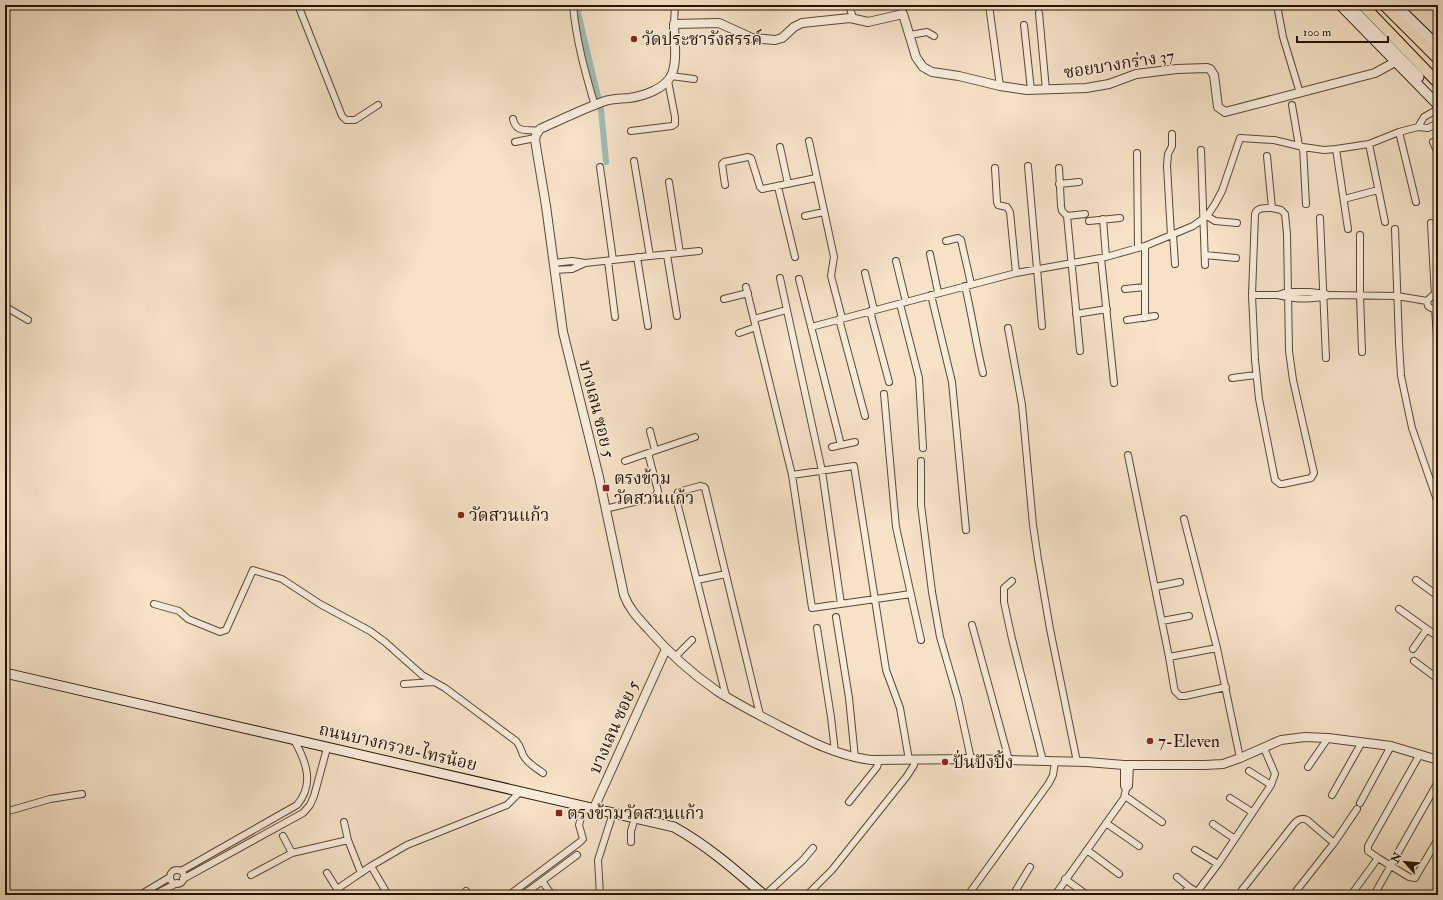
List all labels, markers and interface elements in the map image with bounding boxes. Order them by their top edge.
scale bar [1297,18,1388,44]
text: 100 m [1303,25,1332,40]
place label: วัดประชารังสรรค์ [642,28,762,50]
marker: วัดประชารังสรรค์ [629,34,639,44]
street label: ซอยบางกร่าง 37 [1062,45,1176,83]
street label: บางเลน ซอย 5 [575,358,619,460]
place label: ตรงข้าม วัดสวนแก้ว [614,468,694,509]
marker: ตรงข้าม วัดสวนแก้ว [601,483,611,493]
place label: วัดสวนแก้ว [469,505,549,526]
marker: วัดสวนแก้ว [456,510,466,520]
street label: บางเลน ซอย 5 [584,677,644,777]
street label: ถนนบางกรวย-ไทรน้อย [317,717,480,775]
place label: 7-Eleven [1158,731,1220,752]
marker: 7-Eleven [1145,736,1155,746]
place label: ปั่นปังปิ้ง [953,750,1014,773]
marker: ปั่นปังปิ้ง [940,757,950,767]
place label: ตรงข้ามวัดสวนแก้ว [567,803,704,824]
marker: ตรงข้ามวัดสวนแก้ว [554,808,564,818]
north arrow [1385,842,1425,882]
text: N [1388,849,1405,866]

